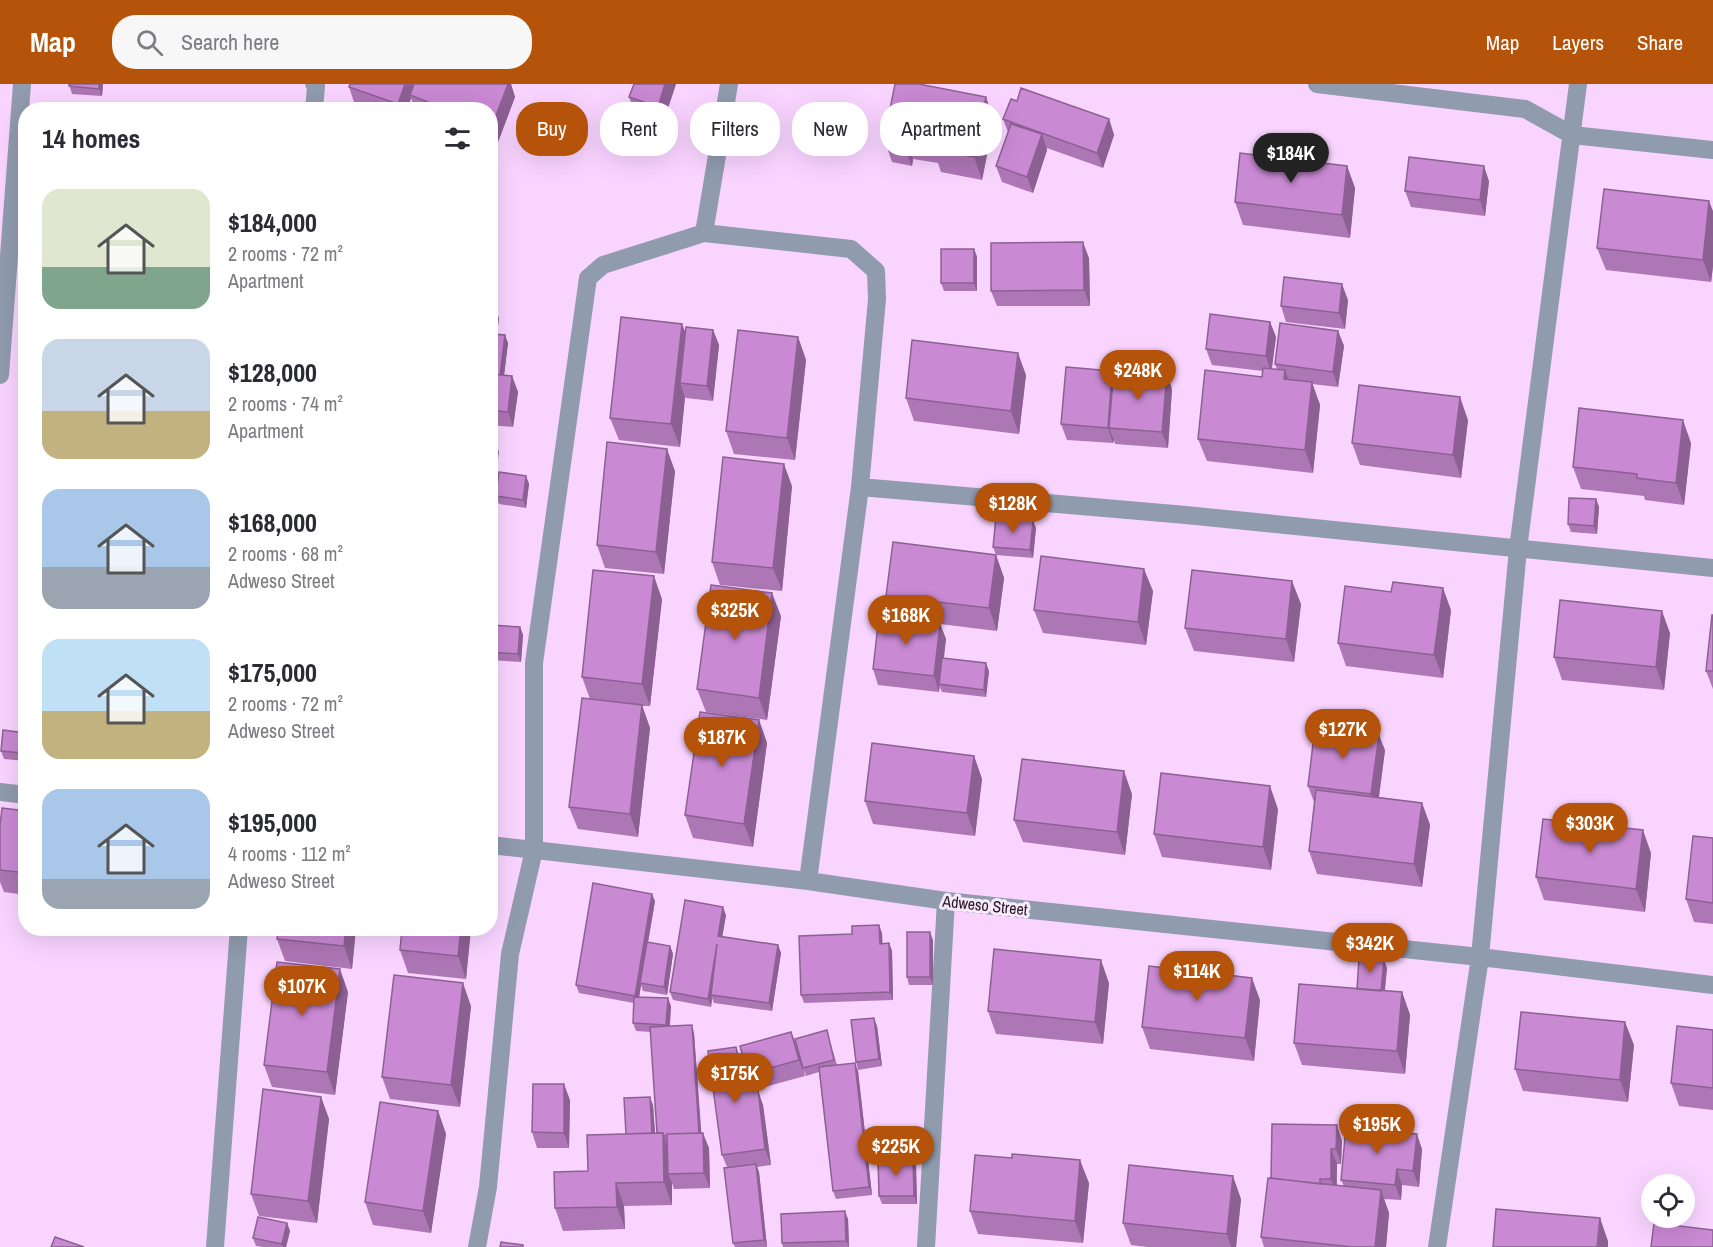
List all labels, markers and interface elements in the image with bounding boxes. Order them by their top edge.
search box [112,15,532,69]
text: Map [30,23,76,61]
icon: search [133,26,166,59]
text: Search here [181,27,279,57]
text: Map [1486,28,1519,57]
text: Layers [1552,28,1604,57]
text: Share [1637,28,1683,57]
chip: Buy [516,102,588,156]
chip: Rent [600,102,678,156]
chip: Filters [690,102,780,156]
chip: New [792,102,868,156]
chip: Apartment [880,102,1002,156]
text: 14 homes [42,121,140,156]
icon: filters [441,122,474,155]
pin: $184K [1249,133,1333,184]
text: $184K [1267,139,1315,166]
text: $184,000 [228,205,317,240]
icon: home [90,213,162,285]
text: 2 rooms · 72 m² [228,240,343,267]
text: Apartment [228,267,304,294]
pin: $248K [1096,350,1180,401]
text: $128,000 [228,355,317,390]
text: $248K [1114,356,1162,383]
icon: home [90,363,162,435]
text: 2 rooms · 74 m² [228,390,343,417]
text: Apartment [228,417,304,444]
pin: $128K [971,483,1055,534]
text: $128K [989,489,1037,516]
text: $168,000 [228,505,317,540]
icon: home [90,513,162,585]
text: 2 rooms · 68 m² [228,540,343,567]
text: Adweso Street [228,567,335,594]
pin: $325K [693,590,777,641]
pin: $168K [864,595,948,646]
text: $325K [711,596,759,623]
text: $168K [882,601,930,628]
text: $175,000 [228,655,317,690]
icon: home [90,663,162,735]
text: 2 rooms · 72 m² [228,690,343,717]
pin: $127K [1301,709,1385,760]
text: $127K [1319,715,1367,742]
text: Adweso Street [228,717,335,744]
pin: $187K [680,717,764,768]
text: $187K [698,723,746,750]
pin: $303K [1548,803,1632,854]
text: $195,000 [228,805,317,840]
text: $303K [1566,809,1614,836]
icon: home [90,813,162,885]
text: 4 rooms · 112 m² [228,840,351,867]
text: Adweso Street [228,867,335,894]
street label: Adweso Street [940,889,1029,920]
pin: $342K [1328,923,1412,974]
text: $342K [1346,929,1394,956]
pin: $114K [1155,951,1239,1002]
text: $114K [1173,957,1221,984]
pin: $107K [260,966,344,1017]
text: $107K [278,972,326,999]
pin: $175K [693,1053,777,1104]
text: $175K [711,1059,759,1086]
pin: $195K [1335,1104,1419,1155]
text: $195K [1353,1110,1401,1137]
pin: $225K [854,1126,938,1177]
text: $225K [872,1132,920,1159]
map controls [1641,1174,1695,1228]
button: locate [1641,1174,1695,1228]

